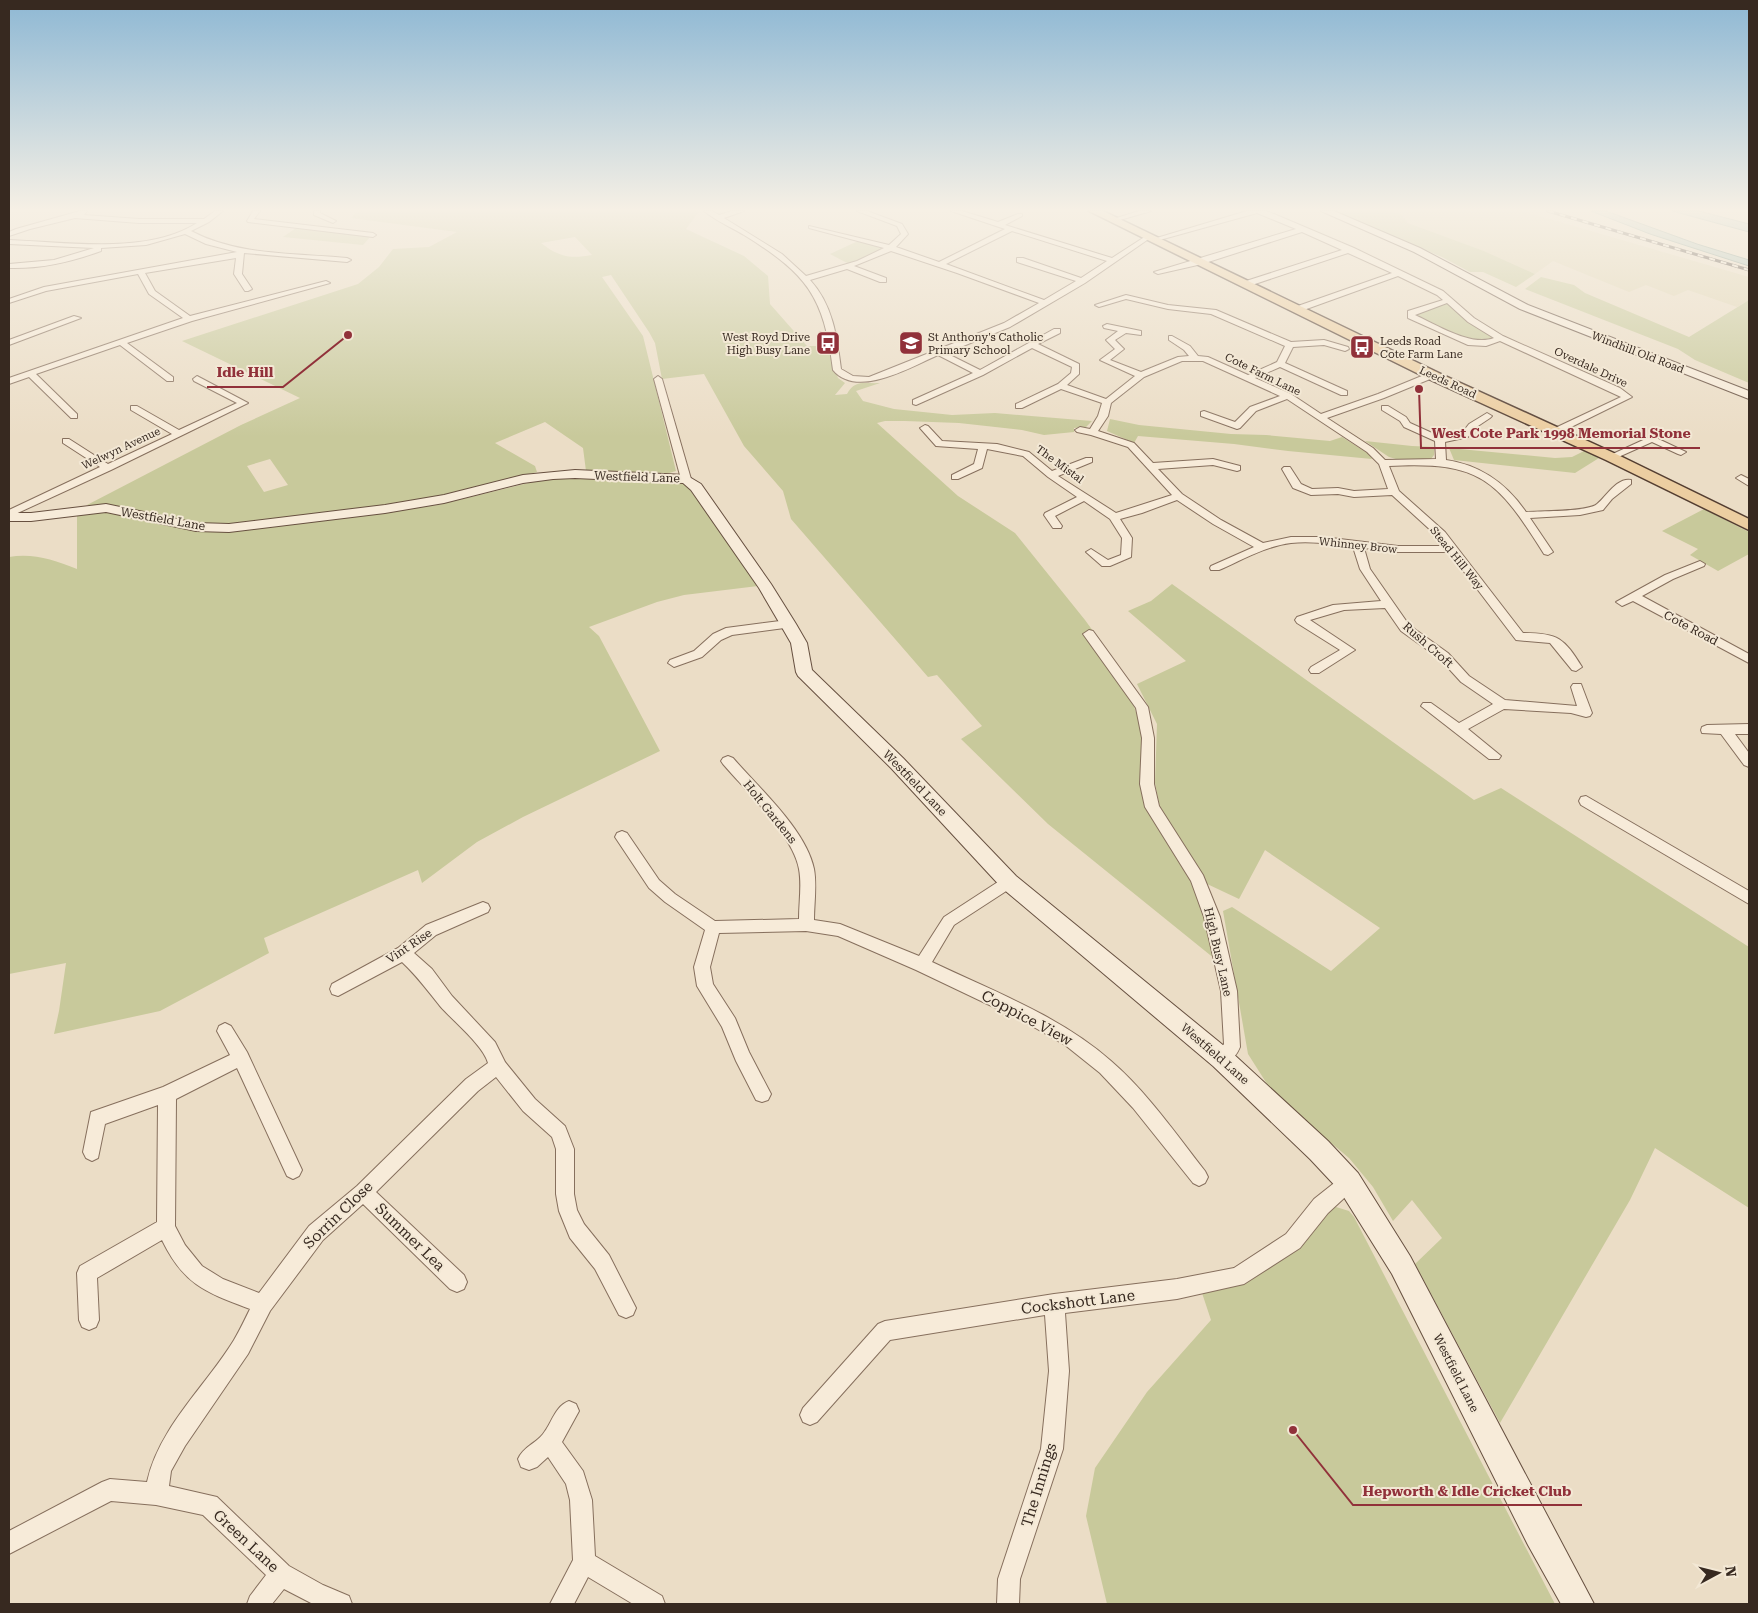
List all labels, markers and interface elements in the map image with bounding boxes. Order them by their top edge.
street label: Windhill Old Road [1590,329,1686,376]
bus stop icon: West Royd Drive High Busy Lane [815,330,841,356]
school or university icon: St Anthony's Catholic Primary School [898,330,924,356]
place label: West Royd Drive High Busy Lane [722,331,810,357]
place label: St Anthony's Catholic Primary School [928,331,1043,357]
bus stop icon: Leeds Road Cote Farm Lane [1349,334,1375,360]
place label: Leeds Road Cote Farm Lane [1380,335,1463,361]
street label: Overdale Drive [1552,345,1629,390]
street label: Cote Farm Lane [1223,350,1303,398]
callout: Idle Hill [207,358,283,387]
text: Idle Hill [217,364,274,380]
street label: Leeds Road [1417,364,1478,401]
callout: West Cote Park 1998 Memorial Stone [1421,419,1700,448]
street label: Welwyn Avenue [80,425,163,472]
text: West Cote Park 1998 Memorial Stone [1431,425,1691,441]
street label: The Mistal [1033,443,1087,486]
street label: Westfield Lane [594,469,681,486]
street label: Westfield Lane [120,505,207,533]
street label: Stead Hill Way [1427,524,1486,593]
street label: Whinney Brow [1318,535,1399,556]
street label: Cote Road [1661,608,1721,648]
street label: Rush Croft [1400,619,1456,671]
street label: Westfield Lane [880,747,950,819]
street label: Holt Gardens [740,778,800,847]
street label: High Busy Lane [1201,906,1235,998]
street label: Vint Rise [384,925,435,966]
street label: Coppice View [978,986,1076,1050]
street label: Westfield Lane [1178,1021,1252,1088]
street label: Sorrin Close [300,1178,376,1252]
street label: Summer Lea [371,1199,449,1275]
street label: Cockshott Lane [1020,1286,1136,1318]
street label: Westfield Lane [1430,1332,1482,1415]
street label: The Innings [1018,1441,1060,1529]
callout: Hepworth & Idle Cricket Club [1353,1476,1582,1505]
text: Hepworth & Idle Cricket Club [1363,1483,1571,1499]
street label: Green Lane [209,1506,283,1576]
north arrow [1693,1548,1743,1598]
text: N [1722,1565,1740,1578]

